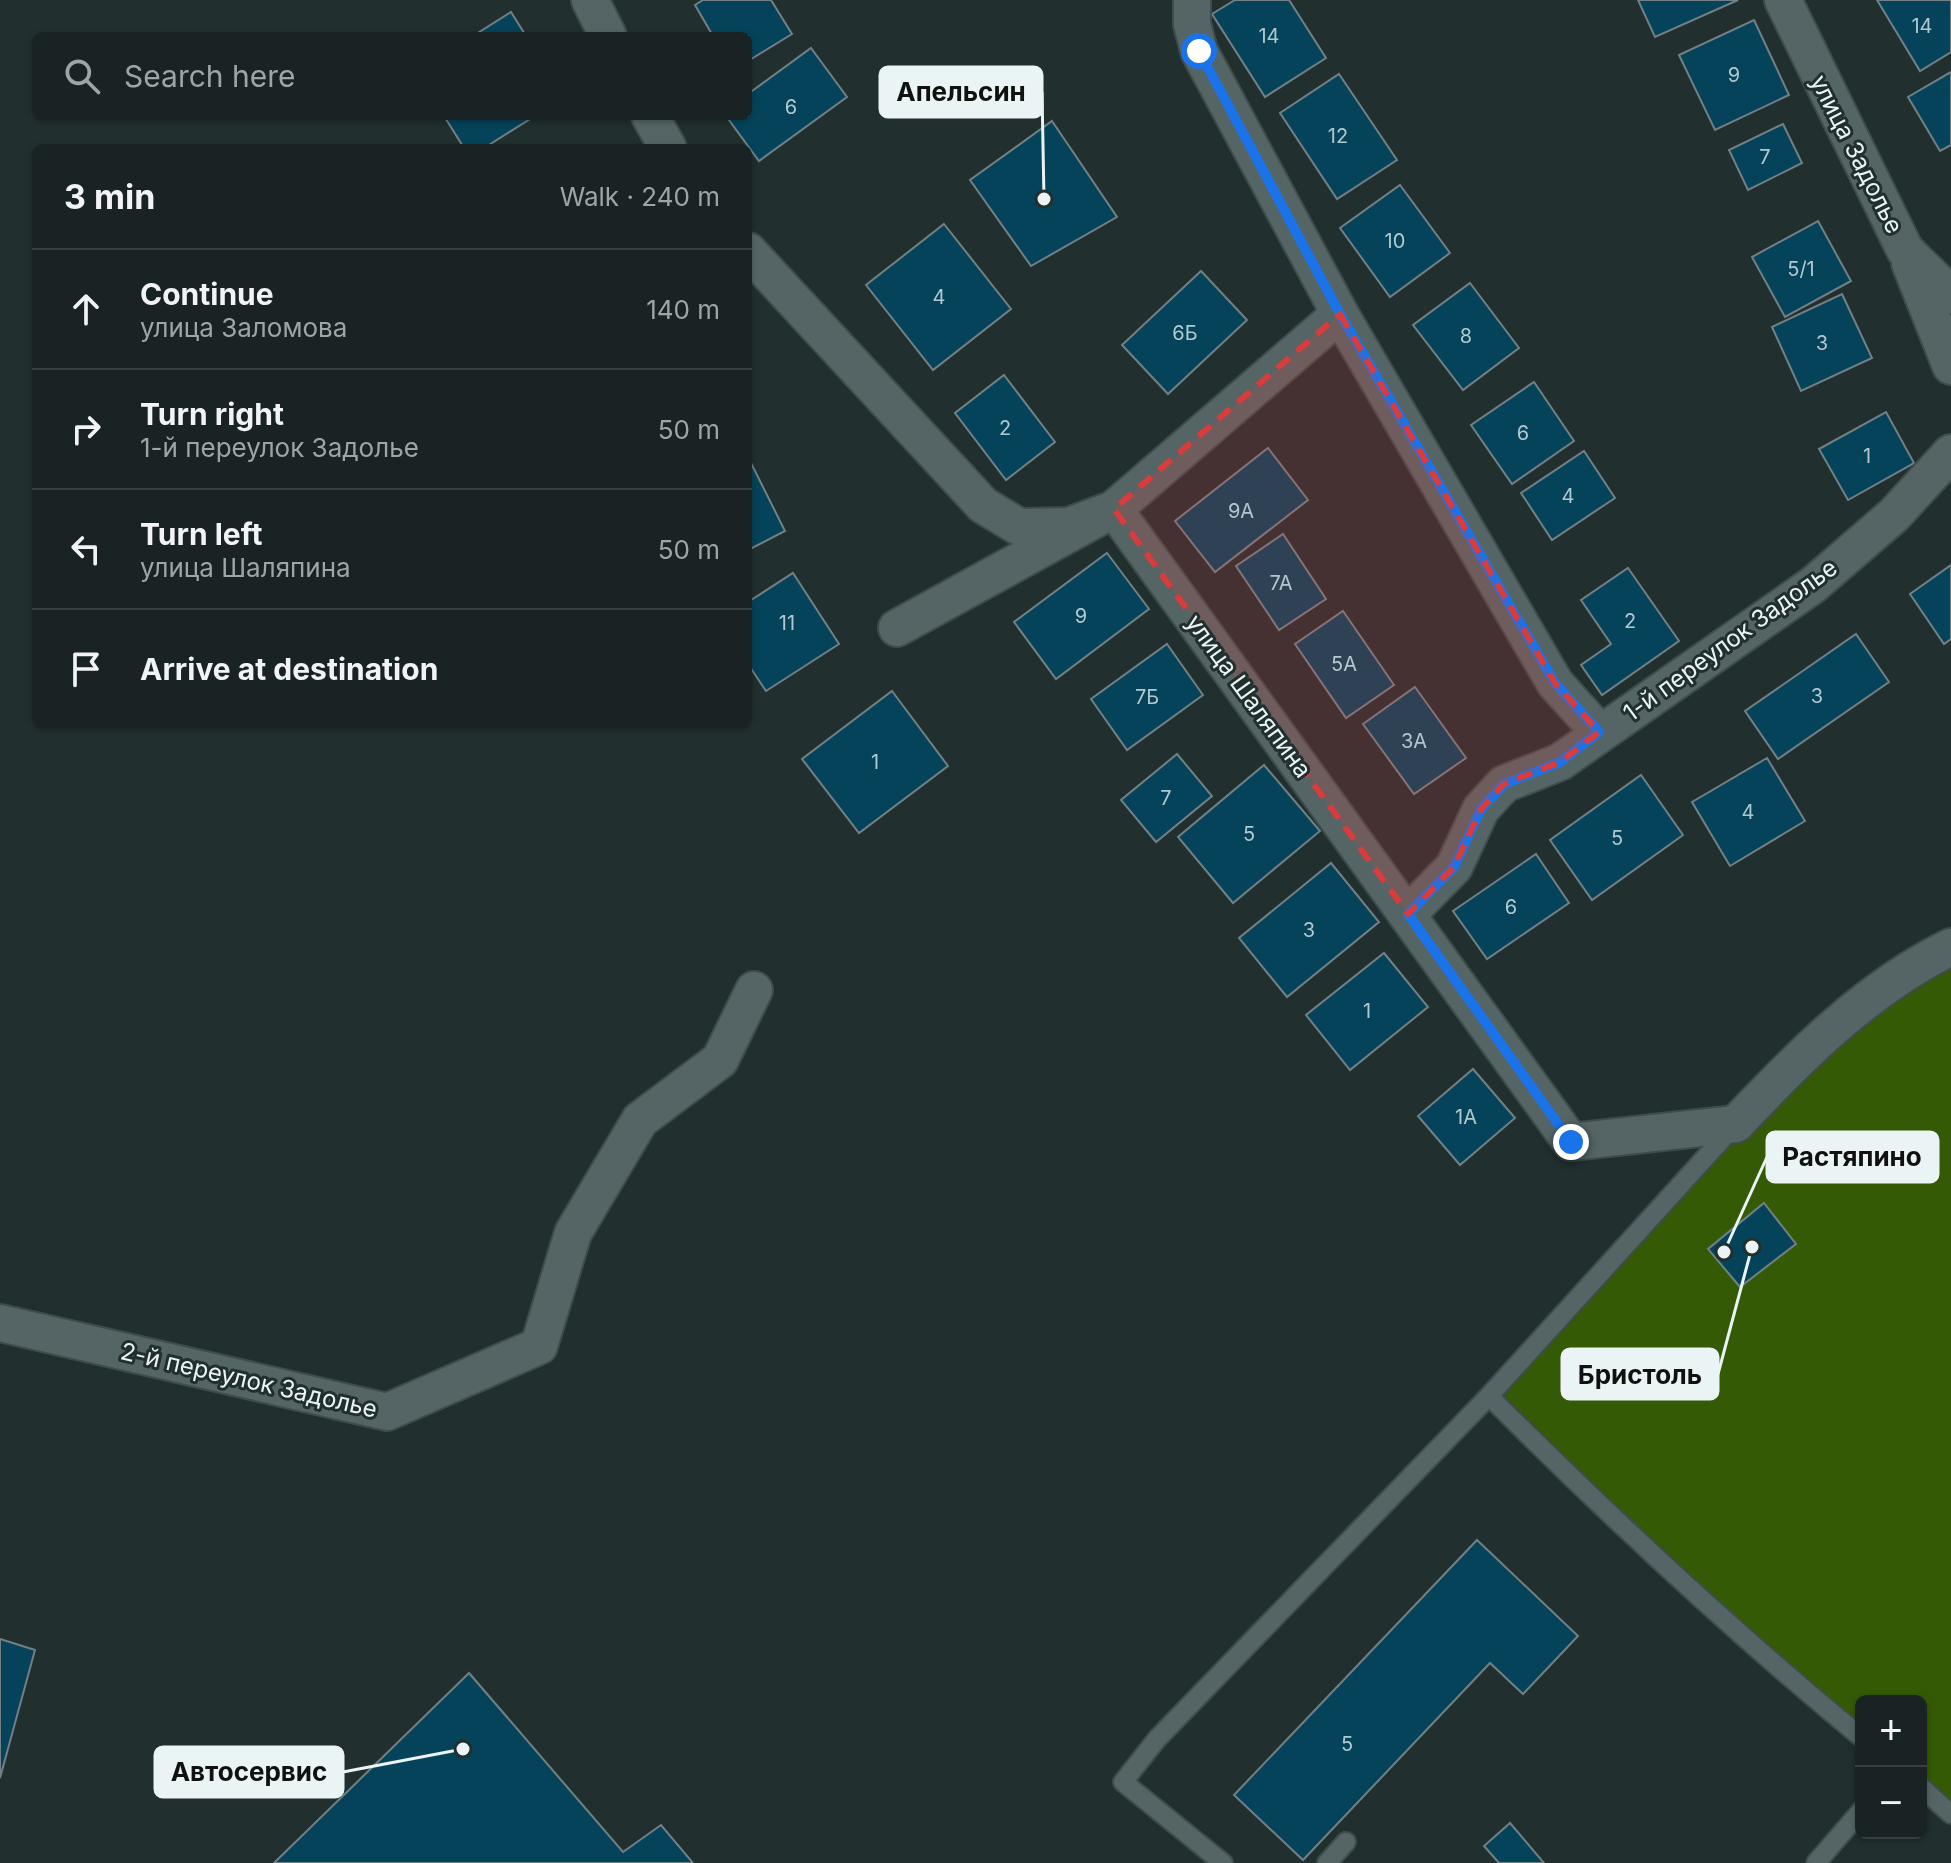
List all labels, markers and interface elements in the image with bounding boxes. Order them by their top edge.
house number: 14 [1911,14,1933,38]
house number: 14 [1258,24,1280,48]
search box [32,32,752,120]
route start [1181,33,1217,69]
icon: search [60,54,104,98]
text: Search here [124,58,296,94]
house number: 9 [1728,63,1740,87]
callout: Апельсин [880,67,1042,117]
street label: улица Задолье [1805,70,1909,238]
text: Апельсин [896,76,1026,107]
house number: 6 [785,95,797,119]
house number: 12 [1328,124,1348,148]
house number: 7 [1759,145,1771,169]
text: 3 min [64,176,155,217]
text: Walk · 240 m [560,181,720,212]
house number: 10 [1385,229,1405,253]
house number: 5/1 [1787,257,1815,281]
text: Continue [140,276,274,312]
house number: 4 [933,285,945,309]
icon: ahead [64,287,108,331]
text: 140 m [646,294,720,325]
text: улица Заломова [140,312,347,343]
house number: 6Б [1172,321,1198,345]
house number: 8 [1460,324,1472,348]
house number: 3 [1816,331,1828,355]
text: Turn right [140,396,284,432]
icon: right [64,407,108,451]
text: 50 m [658,414,720,445]
house number: 2 [999,416,1011,440]
house number: 6 [1517,421,1529,445]
text: 1-й переулок Задолье [140,432,419,463]
house number: 1 [1863,444,1871,468]
house number: 4 [1562,484,1574,508]
house number: 9А [1228,499,1254,523]
text: Turn left [140,516,262,552]
icon: left [64,527,108,571]
text: 50 m [658,534,720,565]
text: улица Шаляпина [140,552,351,583]
street label: 1-й переулок Задолье [1617,553,1843,727]
house number: 7А [1270,571,1293,595]
house number: 9 [1075,604,1087,628]
street label: улица Шаляпина [1180,609,1318,783]
house number: 2 [1624,609,1636,633]
house number: 11 [779,611,795,635]
icon: arrive [64,647,108,691]
text: Arrive at destination [140,651,438,687]
house number: 5А [1331,652,1357,676]
house number: 3 [1811,684,1823,708]
house number: 7Б [1135,685,1159,709]
house number: 3А [1401,729,1427,753]
house number: 1 [871,750,879,774]
house number: 7 [1160,786,1172,810]
house number: 4 [1742,800,1754,824]
house number: 5 [1243,822,1255,846]
house number: 5 [1611,826,1623,850]
house number: 6 [1505,895,1517,919]
house number: 3 [1303,918,1315,942]
house number: 1 [1363,999,1371,1023]
house number: 1А [1455,1105,1477,1129]
route end [1553,1124,1589,1160]
callout: Растяпино [1767,1132,1938,1182]
text: Растяпино [1782,1141,1922,1172]
street label: 2-й переулок Задолье [118,1336,380,1424]
callout: Бристоль [1562,1349,1718,1399]
text: Бристоль [1578,1359,1702,1390]
map controls [1855,1695,1927,1839]
button: + [1855,1695,1927,1767]
house number: 5 [1341,1732,1353,1756]
callout: Автосервис [155,1747,343,1797]
text: Автосервис [171,1756,327,1787]
button: − [1855,1767,1927,1839]

